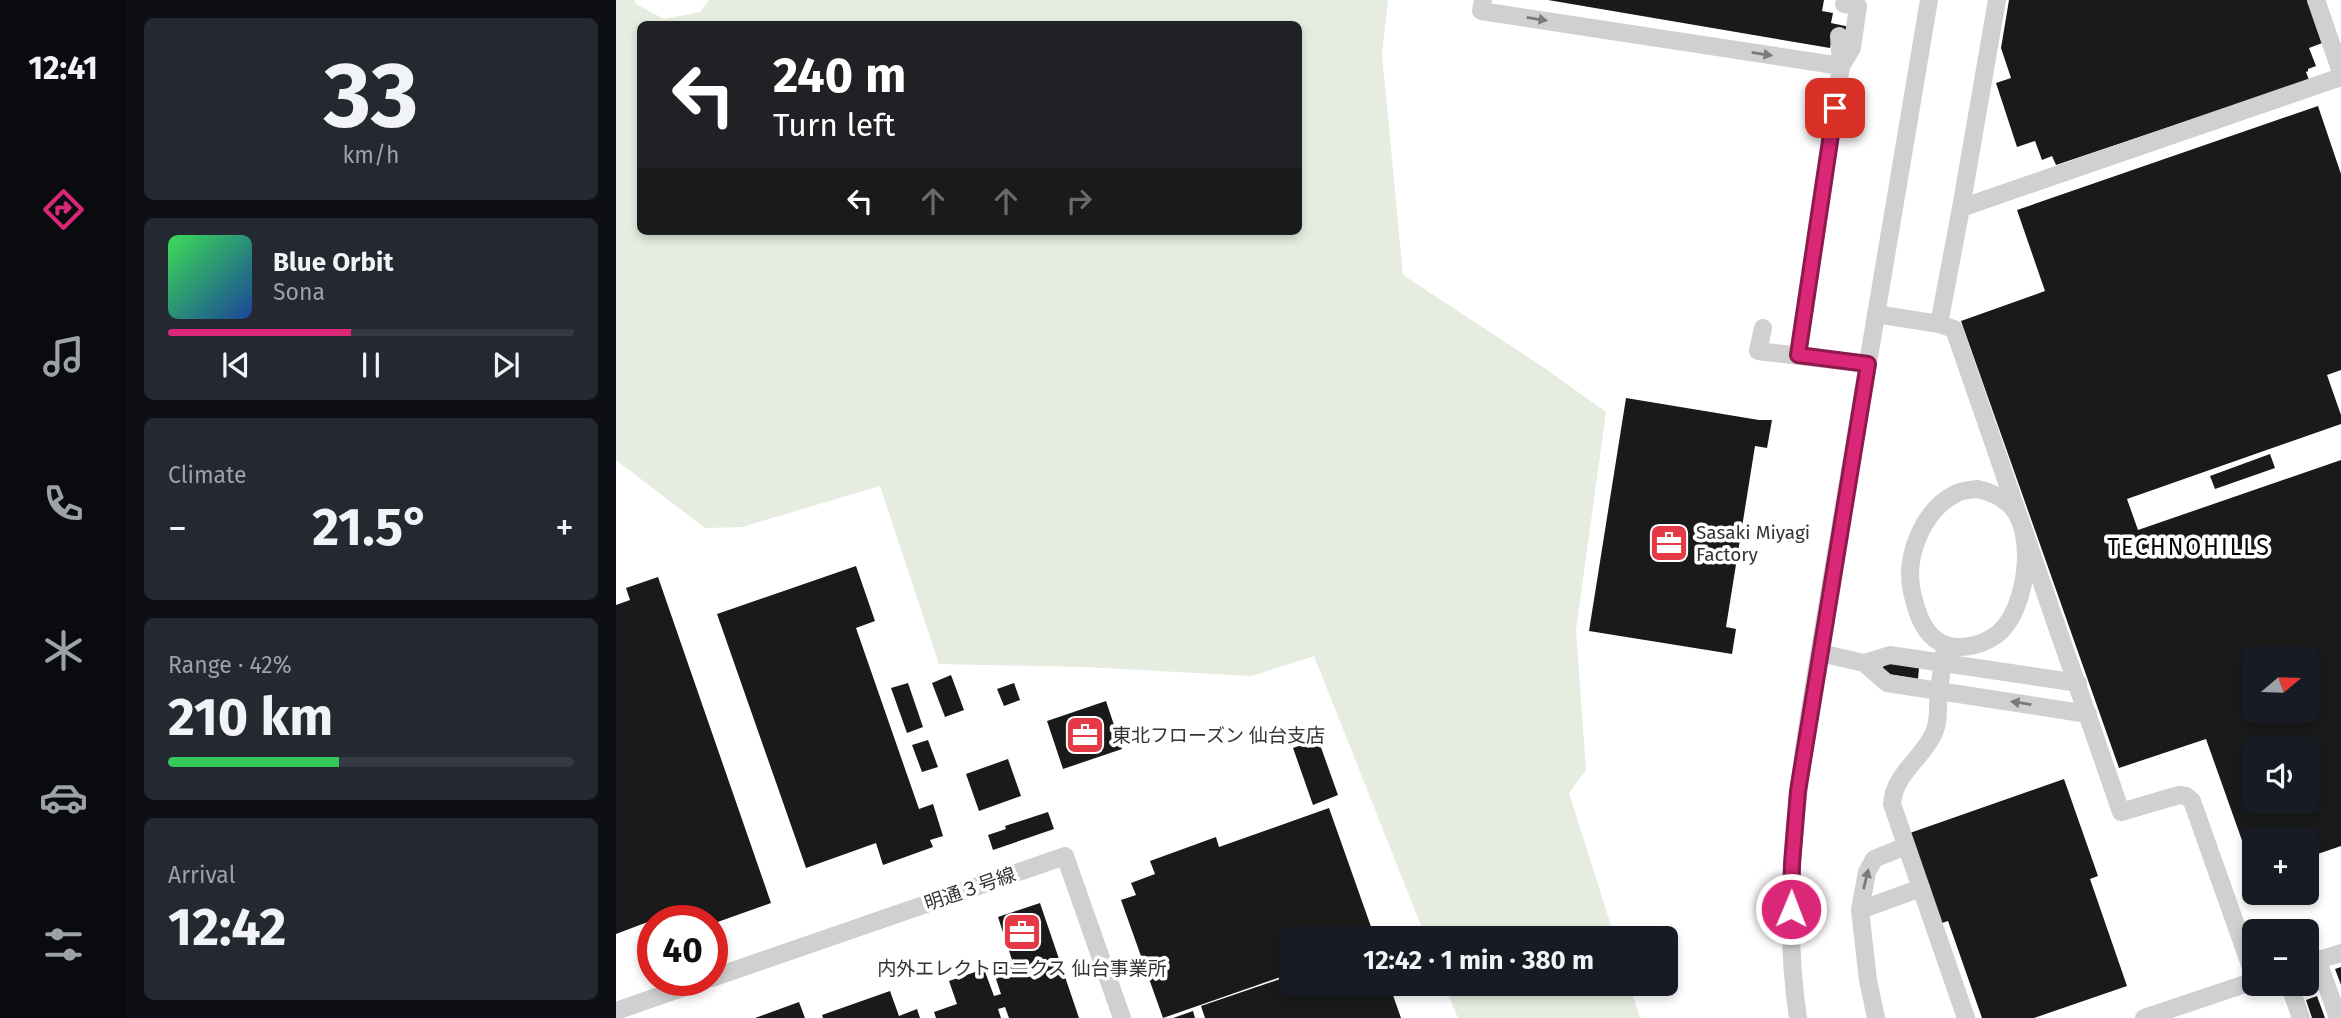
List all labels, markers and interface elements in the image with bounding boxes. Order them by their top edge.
one-way arrow [1527,14,1549,25]
text: 33 [324,41,418,150]
text: 240 m [773,46,906,105]
text: 12:41 [28,49,98,87]
icon: left [658,49,749,140]
one-way arrow [1751,49,1773,60]
pin [1805,78,1865,138]
icon: arrive [1816,89,1854,127]
text: Turn left [773,106,895,144]
text: km/h [343,141,399,169]
icon: left [841,182,879,220]
icon: ahead [914,182,952,220]
icon: ahead [987,182,1025,220]
icon: right [1060,182,1098,220]
icon: directions [39,185,88,234]
text: Blue Orbit [273,247,393,278]
text: Sona [273,278,325,306]
icon: music [39,332,88,381]
icon: previous [217,346,255,384]
icon: pause [352,346,390,384]
icon: next [487,346,525,384]
text: Climate [168,461,247,489]
icon: phone [39,479,88,528]
text: 21.5° [312,496,430,559]
text: − [168,505,187,551]
text: + [555,505,574,551]
place label: Sasaki Miyagi Factory [1696,521,1810,566]
office icon: Sasaki Miyagi Factory [1648,522,1690,564]
district label: TECHNOHILLS [2107,533,2271,561]
icon: climate [39,626,88,675]
north arrow [2242,646,2319,723]
map controls [2242,646,2319,996]
text: Range · 42% [168,651,292,679]
text: 210 km [168,686,333,749]
one-way arrow [2010,697,2032,708]
office icon: 東北フローズン 仙台支店 [1064,714,1106,756]
place label: 東北フローズン 仙台支店 [1112,724,1325,747]
button: sound [2242,737,2319,814]
icon: car [39,773,88,822]
button: + [2242,828,2319,905]
text: Arrival [168,861,235,889]
street label: 明通３号線 [921,863,1019,915]
one-way arrow [1861,868,1872,890]
position arrow [1754,872,1828,946]
text: 12:42 [168,896,286,959]
speed limit sign: 40 [637,905,728,996]
office icon: 内外エレクトロニクス 仙台事業所 [1001,911,1043,953]
button: − [2242,919,2319,996]
icon: filters [39,920,88,969]
text: 12:42 · 1 min · 380 m [1363,945,1594,976]
place label: 内外エレクトロニクス 仙台事業所 [877,957,1167,980]

